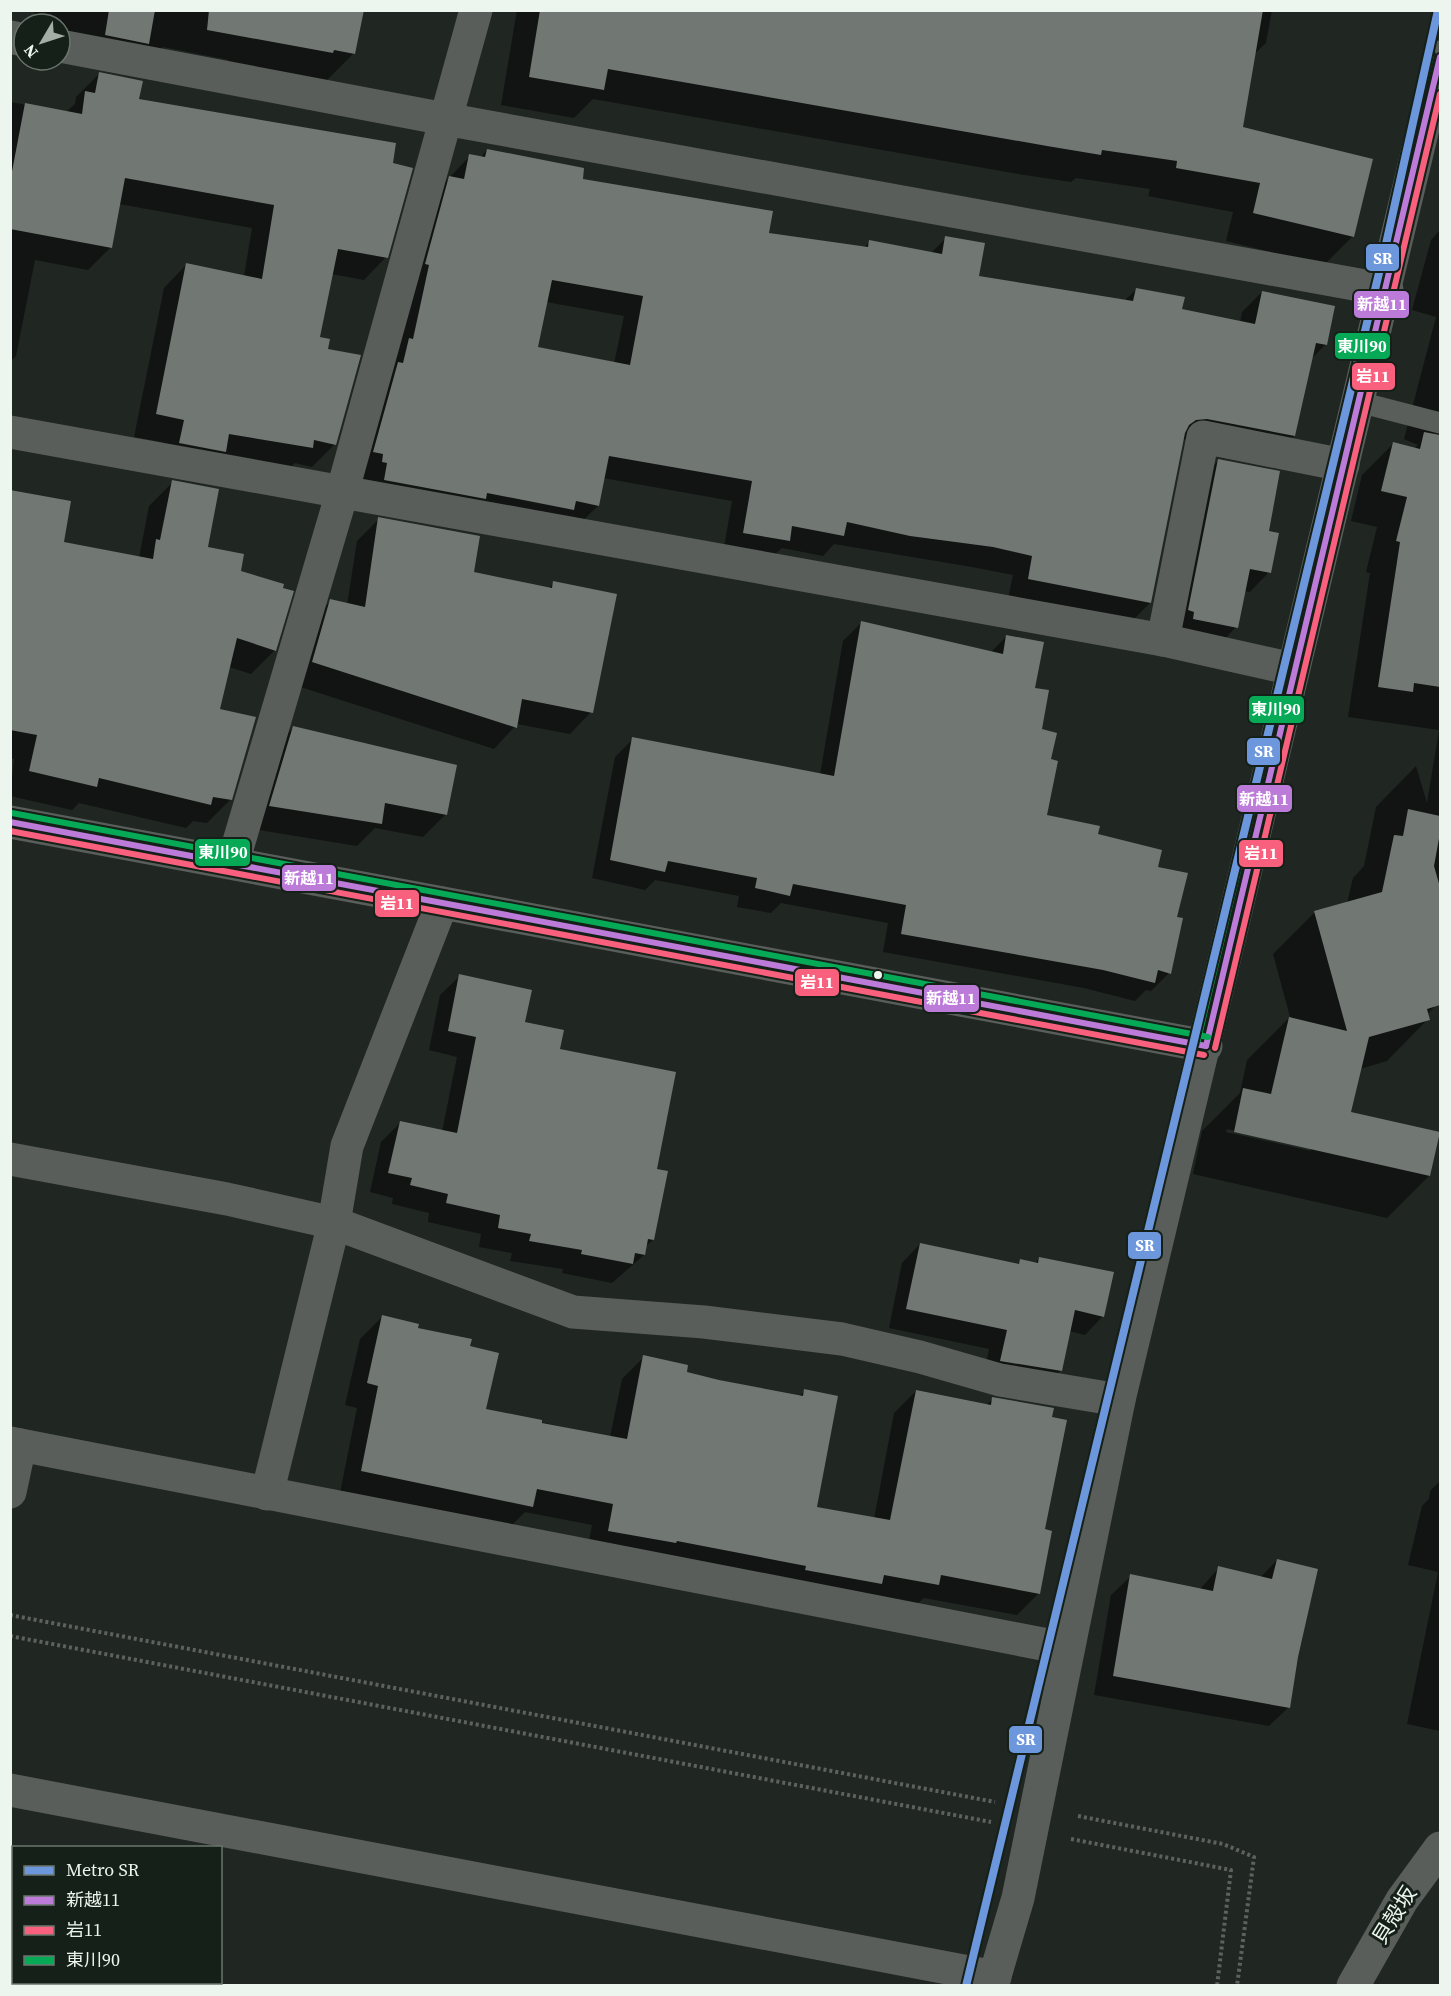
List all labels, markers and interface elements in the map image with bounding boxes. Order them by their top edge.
north arrow [12,12,72,72]
text: N [18,40,43,63]
line badge: SR [1365,243,1400,272]
text: SR [1373,247,1393,269]
line badge: 新越11 [1353,290,1410,319]
text: 新越11 [1357,293,1407,315]
line badge: 東川90 [1334,332,1391,360]
text: 東川90 [1337,335,1387,357]
line badge: 岩11 [1351,362,1396,391]
text: 岩11 [1356,365,1390,387]
line badge: 東川90 [1248,695,1305,724]
text: 東川90 [1251,698,1301,720]
line badge: SR [1246,737,1281,766]
text: SR [1254,740,1274,762]
line badge: 新越11 [1236,784,1293,813]
text: 新越11 [1239,788,1289,810]
line badge: 東川90 [194,838,251,867]
line badge: 岩11 [1238,839,1284,868]
text: 東川90 [198,841,248,863]
text: 岩11 [1244,842,1278,864]
line badge: 新越11 [281,864,337,892]
text: 新越11 [284,867,334,889]
line badge: 岩11 [374,889,420,918]
text: 岩11 [380,892,414,914]
line badge: 岩11 [794,968,840,997]
unlabelled marker [872,969,884,981]
text: 岩11 [800,971,834,993]
line badge: 新越11 [923,984,980,1013]
text: 新越11 [926,987,976,1009]
line badge: SR [1127,1231,1162,1260]
text: SR [1135,1234,1155,1256]
line badge: SR [1008,1725,1043,1754]
text: SR [1016,1728,1036,1750]
legend [12,1846,222,1984]
text: Metro SR [66,1857,139,1882]
street label: 貝殻坂 [1365,1881,1423,1949]
text: 新越11 [66,1887,120,1912]
text: 岩11 [66,1917,102,1942]
text: 東川90 [66,1947,120,1972]

